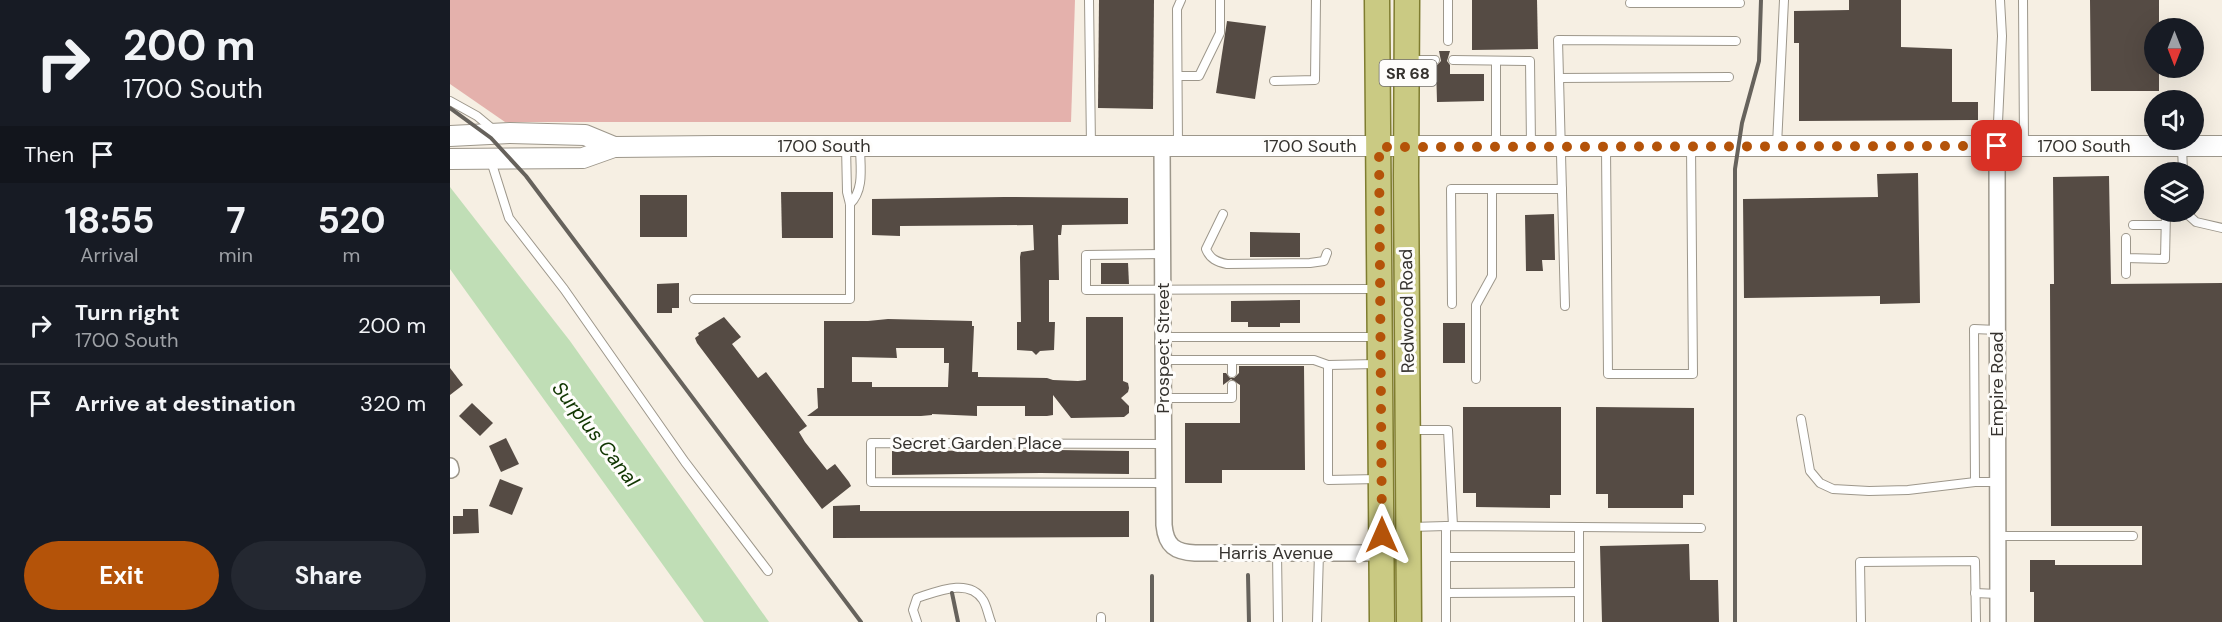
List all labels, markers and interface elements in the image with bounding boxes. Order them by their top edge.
text: 200 m [123,18,256,73]
north arrow [2144,18,2204,78]
map controls [2144,18,2204,222]
icon: right [24,24,102,102]
road number: SR 68 [1380,60,1436,86]
text: 1700 South [123,71,263,106]
button: sound [2144,90,2204,150]
pin [1971,120,2022,171]
icon: arrive [1980,129,2013,162]
street label: 1700 South [777,134,871,158]
street label: 1700 South [1263,134,1357,158]
street label: 1700 South [2037,134,2131,158]
icon: arrive [86,138,119,171]
text: Then [24,140,74,169]
button: layers [2144,162,2204,222]
text: 18:55 [64,197,154,244]
text: 7 [226,197,246,244]
text: 520 [317,197,386,244]
text: Arrival [80,242,139,268]
text: min [219,242,253,268]
text: m [343,242,360,268]
street label: Redwood Road [1394,249,1420,373]
street label: Prospect Street [1151,283,1175,413]
text: Turn right [75,298,180,327]
icon: right [24,309,57,342]
text: 200 m [358,311,426,340]
text: 1700 South [75,327,179,353]
street label: Empire Road [1985,331,2009,437]
water label: Surplus Canal [547,376,646,493]
icon: arrive [24,387,57,420]
text: Arrive at destination [75,389,296,418]
text: 320 m [360,389,426,418]
street label: Secret Garden Place [892,431,1062,455]
position arrow [1350,503,1414,567]
button: Exit [24,541,219,610]
button: Share [231,541,426,610]
street label: Harris Avenue [1219,541,1333,565]

